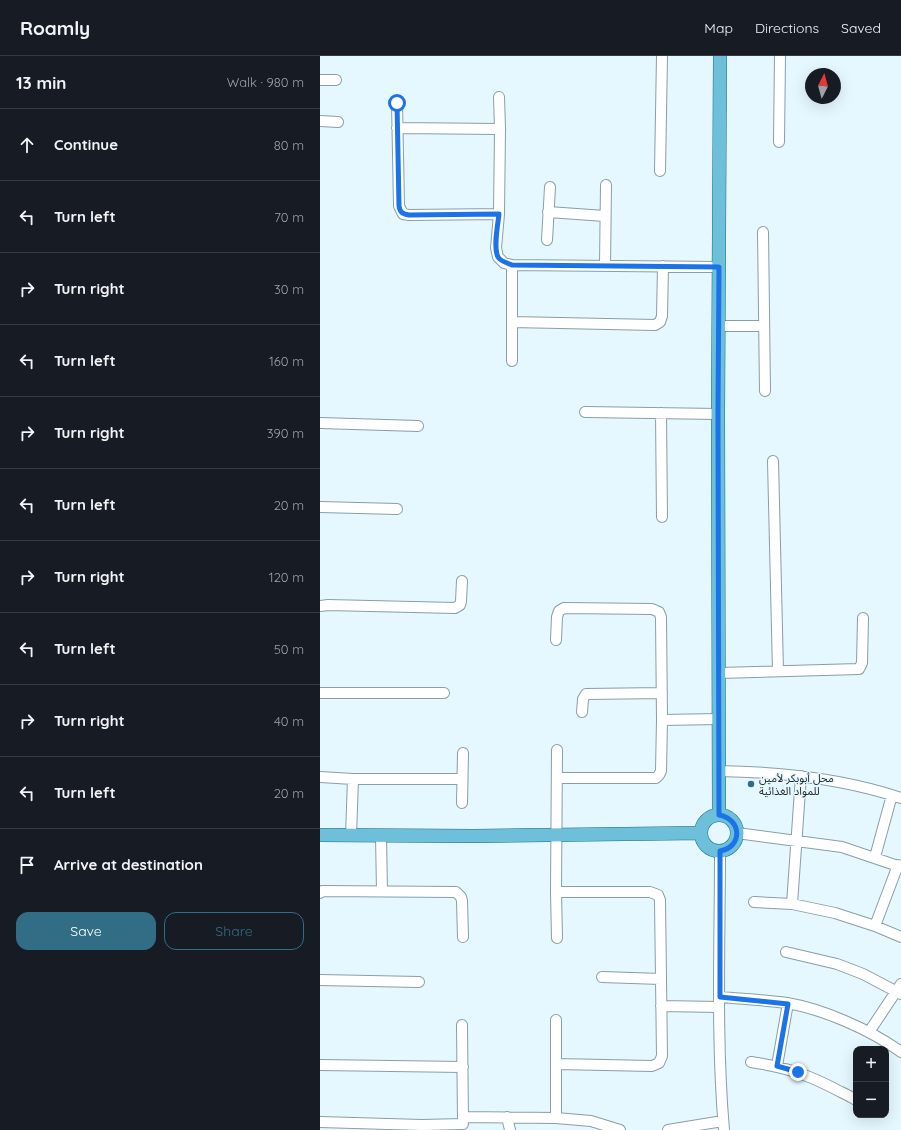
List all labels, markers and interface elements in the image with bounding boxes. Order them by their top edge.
text: Roamly [20,16,90,40]
text: Map [704,19,733,37]
text: Directions [755,19,819,37]
text: Saved [841,19,881,37]
north arrow [805,68,841,104]
text: 13 min [16,72,66,93]
text: Walk · 980 m [227,74,304,90]
route start [388,94,406,112]
icon: ahead [16,134,38,156]
text: Continue [54,135,118,154]
text: 80 m [274,137,304,153]
icon: left [16,206,38,228]
text: Turn left [54,207,116,226]
text: 70 m [274,209,304,225]
icon: right [16,278,38,300]
text: Turn right [54,279,125,298]
text: 30 m [274,281,304,297]
icon: left [16,350,38,372]
text: Turn left [54,351,116,370]
text: 160 m [269,353,304,369]
icon: right [16,422,38,444]
text: Turn right [54,423,125,442]
text: 390 m [267,425,304,441]
icon: left [16,494,38,516]
text: Turn left [54,495,116,514]
text: 20 m [274,497,304,513]
icon: right [16,566,38,588]
text: Turn right [54,567,125,586]
text: 120 m [269,569,304,585]
icon: left [16,638,38,660]
text: Turn left [54,639,116,658]
text: 50 m [274,641,304,657]
icon: right [16,710,38,732]
text: Turn right [54,711,125,730]
text: 40 m [274,713,304,729]
place label: محل أبوبكر لأمين للمواد الغذائية [759,771,834,798]
marker: محل أبوبكر لأمين للمواد الغذائية [746,779,756,789]
icon: left [16,782,38,804]
text: Turn left [54,783,116,802]
text: 20 m [274,785,304,801]
icon: arrive [16,854,38,876]
text: Arrive at destination [54,855,203,874]
button: Save [16,912,156,950]
button: Share [164,912,304,950]
map controls [853,1046,889,1118]
button: + [853,1046,889,1082]
route end [789,1063,807,1081]
button: − [853,1082,889,1118]

